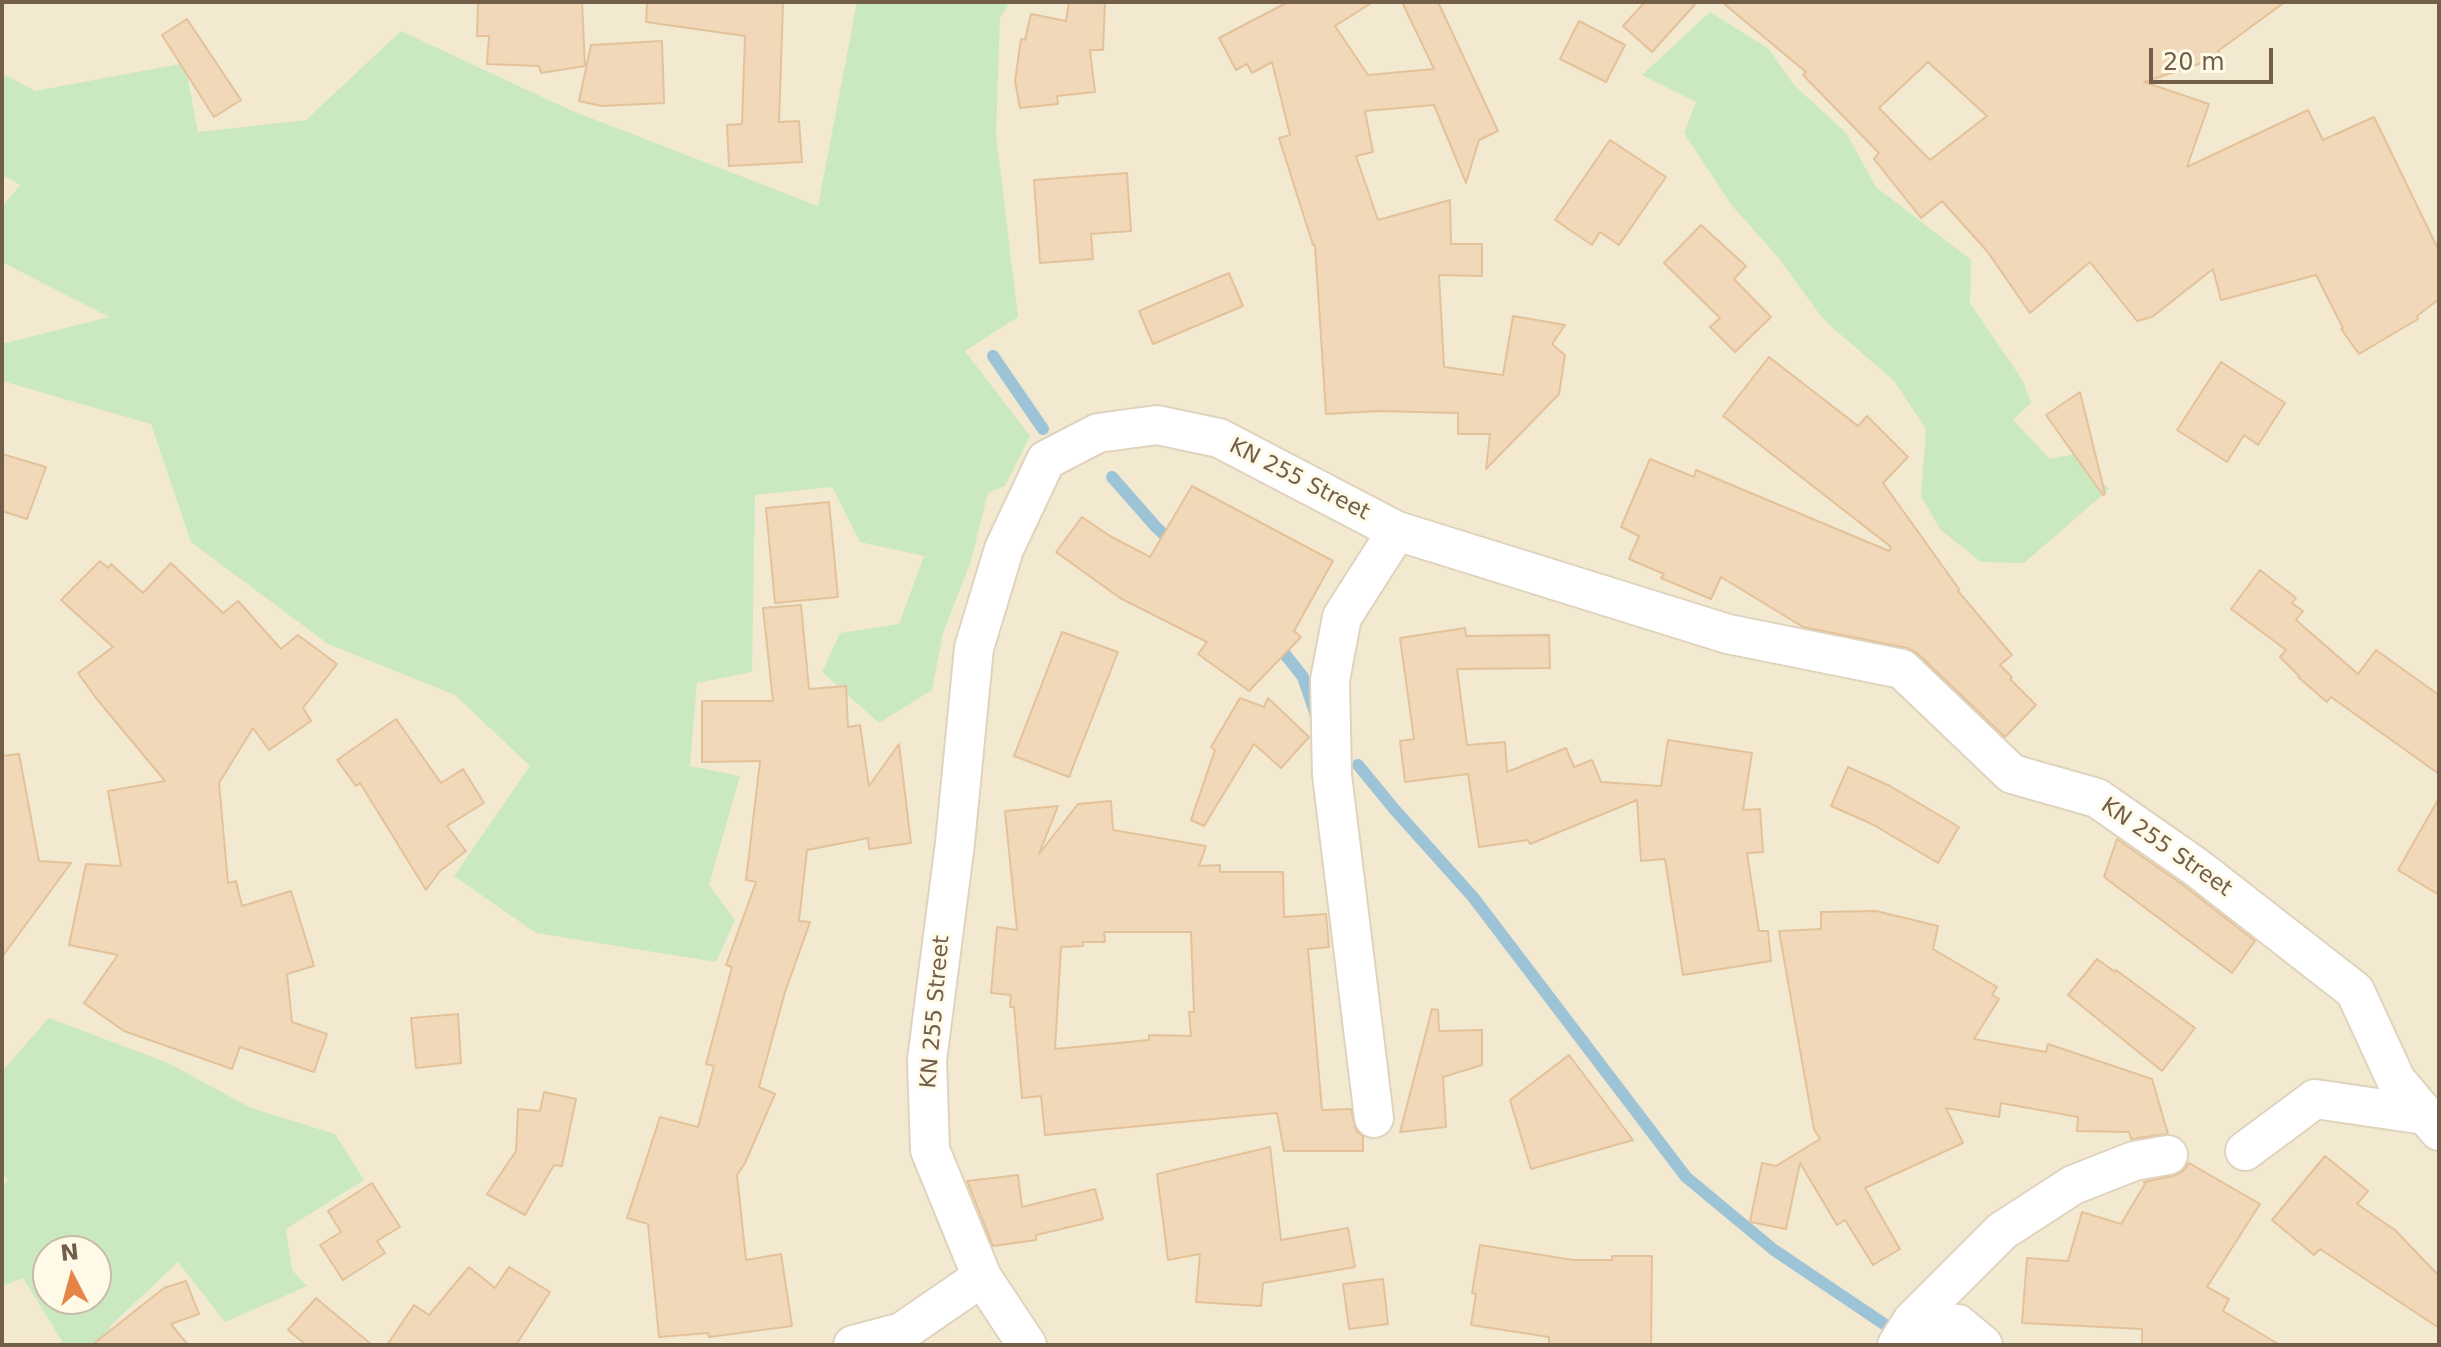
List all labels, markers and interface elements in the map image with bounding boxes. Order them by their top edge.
scale bar [2153,32,2277,82]
text: 20 m [2163,48,2225,76]
street label: KN 255 Street [1225,433,1373,527]
street label: KN 255 Street [2095,793,2237,903]
street label: KN 255 Street [916,934,956,1090]
north arrow [32,1235,112,1315]
text: N [59,1239,80,1266]

